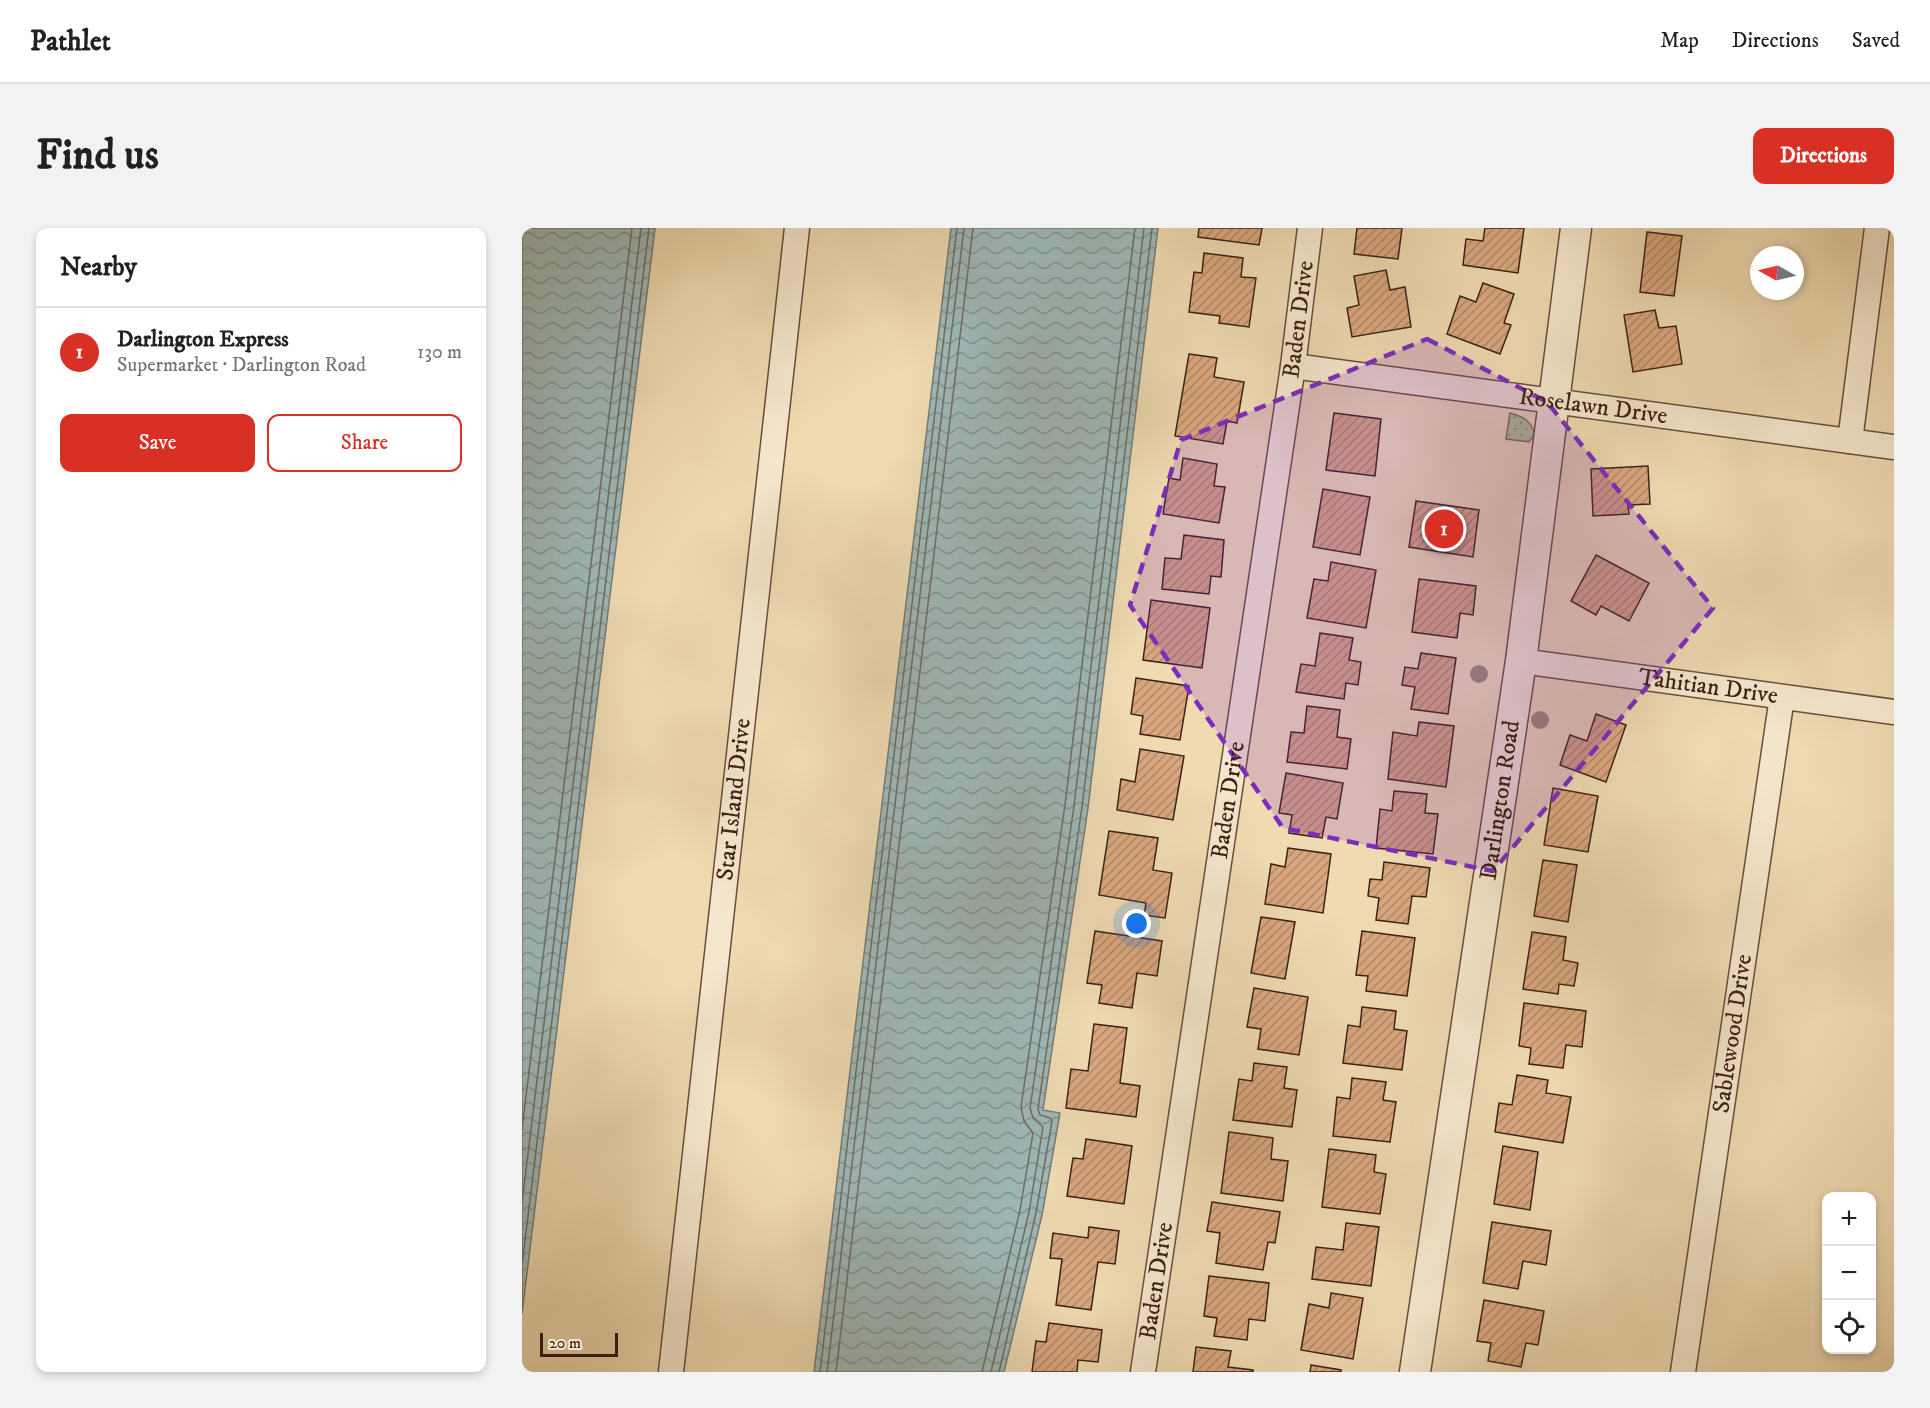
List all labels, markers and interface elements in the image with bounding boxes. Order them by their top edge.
text: Pathlet [30,24,111,59]
text: Map [1660,28,1699,54]
text: Directions [1732,28,1819,54]
text: Saved [1852,28,1900,54]
button: Directions [1753,128,1894,184]
text: Find us [36,130,159,182]
north arrow [1750,246,1804,300]
text: Nearby [60,251,137,284]
street label: Baden Drive [1276,259,1321,380]
text: Darlington Express [117,326,289,353]
text: 1 [76,340,83,365]
text: 130 m [417,340,462,365]
text: Supermarket · Darlington Road [117,353,366,378]
street label: Roselawn Drive [1517,382,1669,431]
button: Save [60,414,255,472]
button: Share [267,414,462,472]
pin: 1 [1424,506,1464,552]
street label: Tahitian Drive [1637,662,1780,711]
street label: Star Island Drive [710,717,758,882]
street label: Darlington Road [1473,718,1527,882]
street label: Baden Drive [1205,739,1252,861]
your location [1122,909,1151,938]
street label: Sablewood Drive [1706,952,1759,1115]
map controls [1822,1192,1876,1354]
button: + [1822,1192,1876,1246]
street label: Baden Drive [1133,1220,1180,1342]
button: − [1822,1246,1876,1300]
button: locate [1822,1300,1876,1354]
scale bar [540,1330,618,1358]
text: 20 m [549,1333,581,1353]

